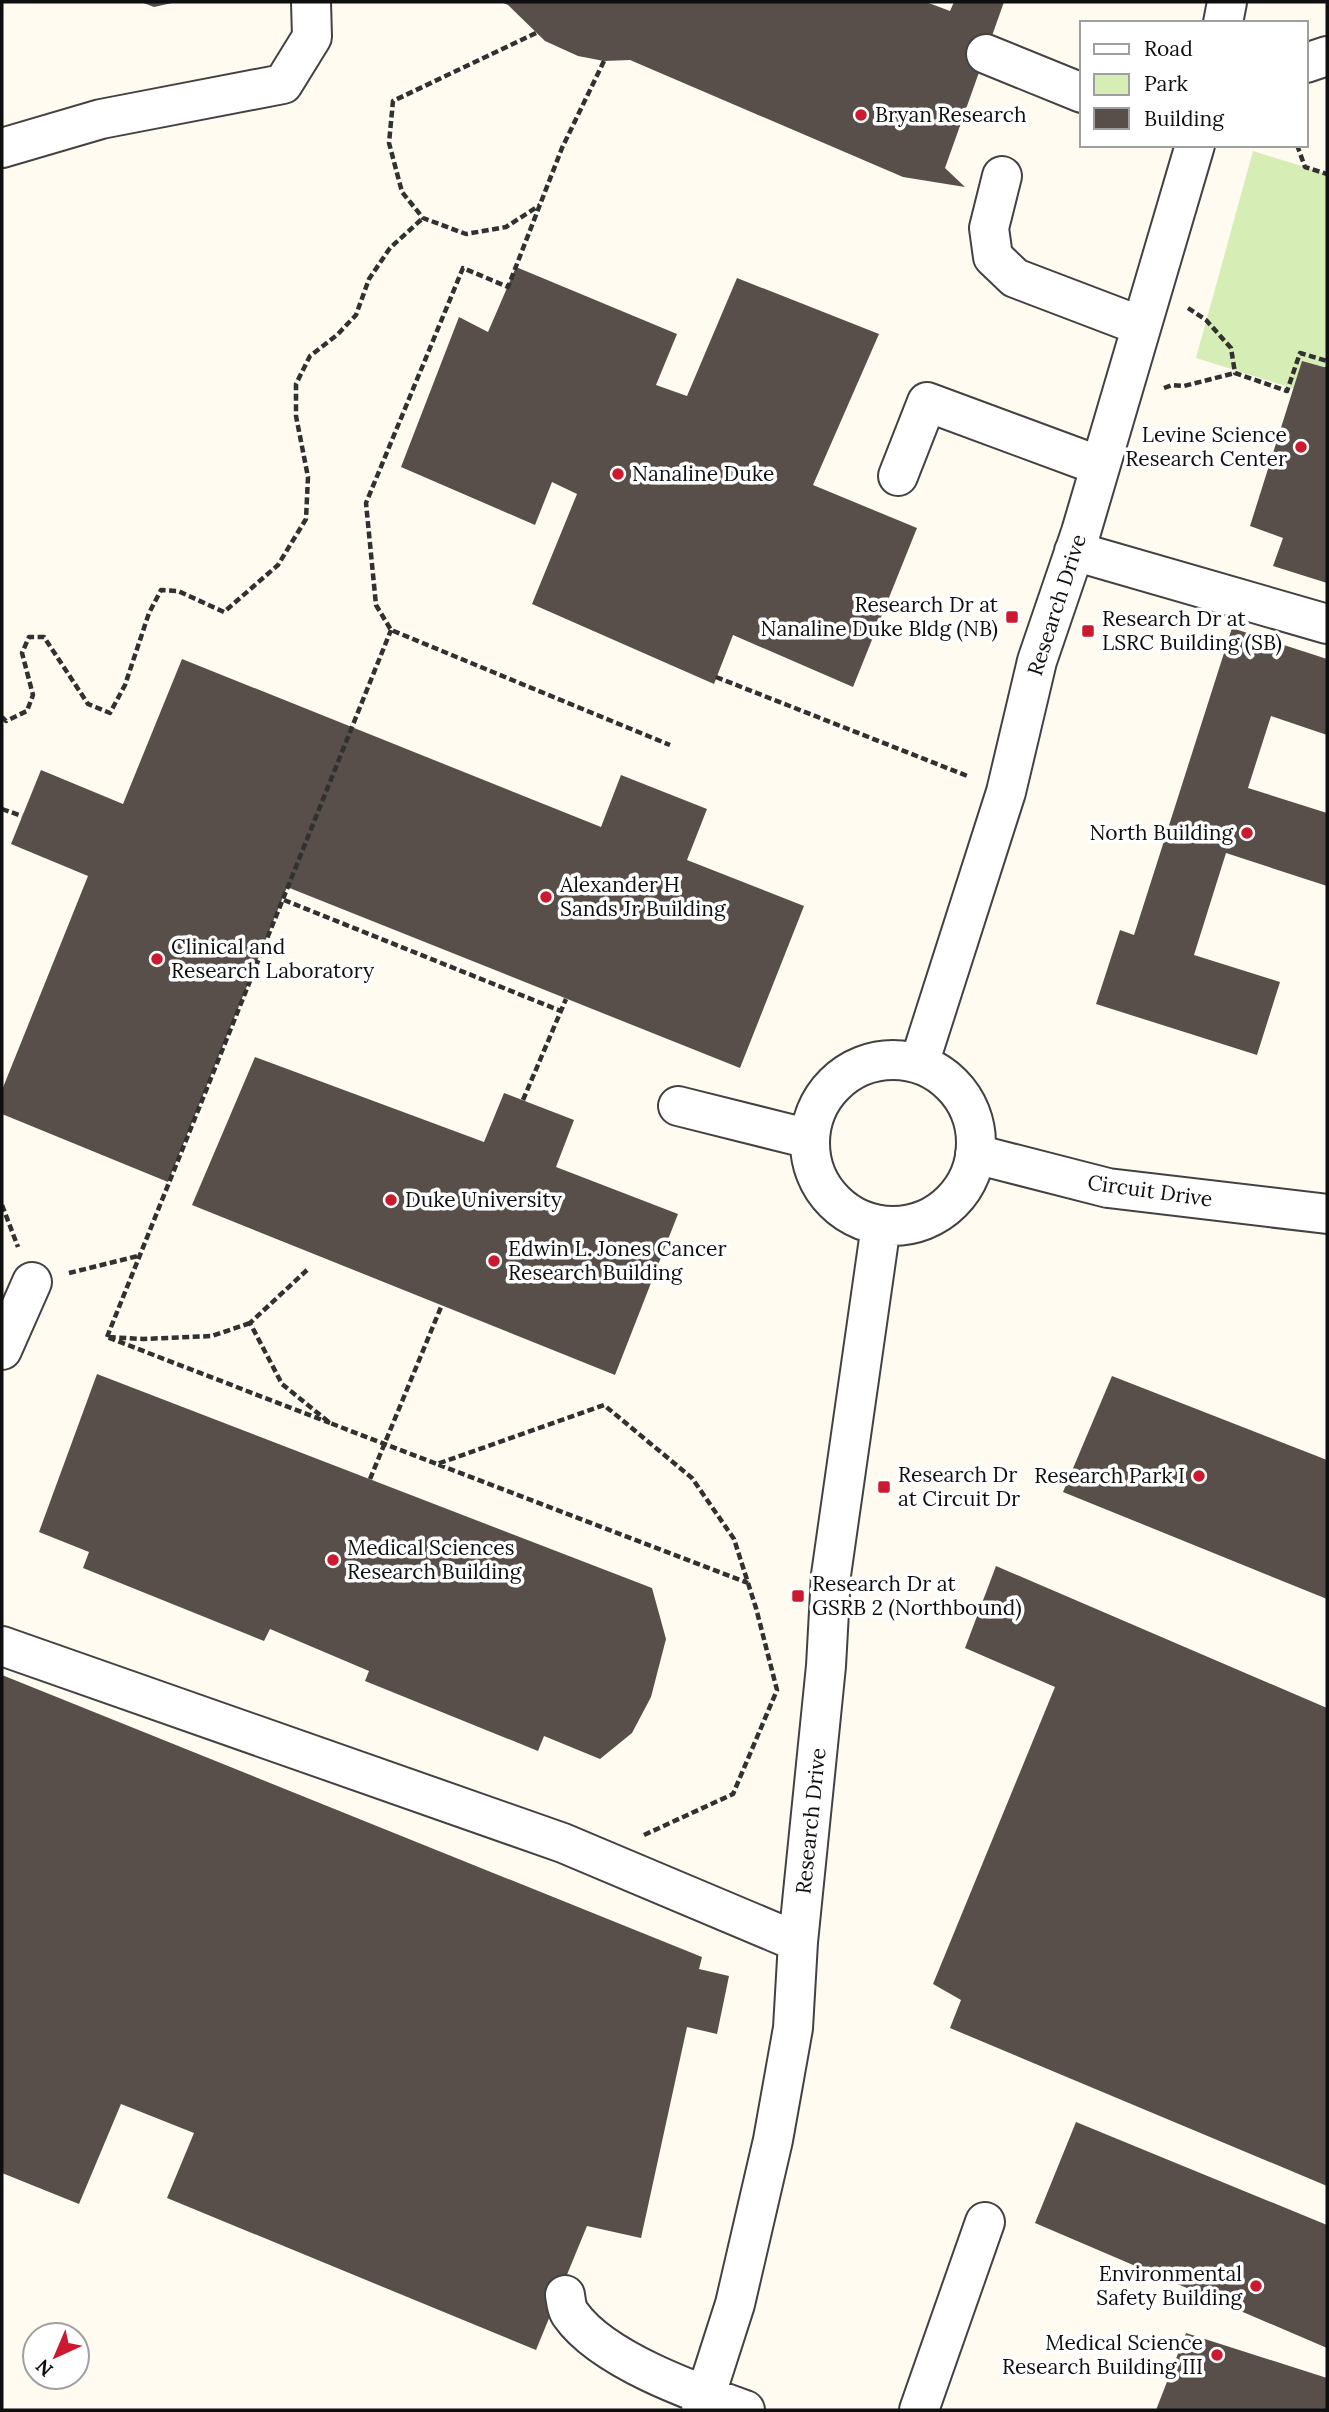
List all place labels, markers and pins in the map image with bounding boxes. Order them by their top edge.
place label: Bryan Research [875,101,1027,128]
marker: Bryan Research [853,107,869,123]
place label: Levine Science Research Center [1125,421,1287,472]
marker: Levine Science Research Center [1293,439,1309,455]
place label: Nanaline Duke [632,460,774,487]
marker: Nanaline Duke [610,466,626,482]
place label: Research Dr at Nanaline Duke Bldg (NB) [760,591,999,642]
place label: Research Dr at LSRC Building (SB) [1102,605,1282,656]
marker: Research Dr at Nanaline Duke Bldg (NB) [1004,609,1020,625]
marker: Research Dr at LSRC Building (SB) [1080,623,1096,639]
place label: North Building [1090,819,1233,846]
marker: North Building [1239,825,1255,841]
place label: Alexander H Sands Jr Building [559,871,726,922]
marker: Alexander H Sands Jr Building [538,889,554,905]
place label: Clinical and Research Laboratory [171,933,374,984]
marker: Clinical and Research Laboratory [149,951,165,967]
place label: Duke University [405,1186,562,1213]
marker: Duke University [383,1192,399,1208]
place label: Edwin L. Jones Cancer Research Building [508,1235,727,1286]
marker: Edwin L. Jones Cancer Research Building [486,1253,502,1269]
place label: Research Dr at Circuit Dr [898,1461,1020,1512]
place label: Research Park I [1034,1462,1185,1489]
marker: Research Park I [1191,1468,1207,1484]
marker: Research Dr at Circuit Dr [876,1479,892,1495]
place label: Medical Sciences Research Building [347,1534,522,1585]
marker: Medical Sciences Research Building [325,1552,341,1568]
place label: Research Dr at GSRB 2 (Northbound) [812,1570,1022,1621]
marker: Research Dr at GSRB 2 (Northbound) [790,1588,806,1604]
place label: Environmental Safety Building [1096,2260,1242,2311]
marker: Environmental Safety Building [1248,2278,1264,2294]
place label: Medical Science Research Building III [1002,2329,1203,2380]
marker: Medical Science Research Building III [1209,2347,1225,2363]

